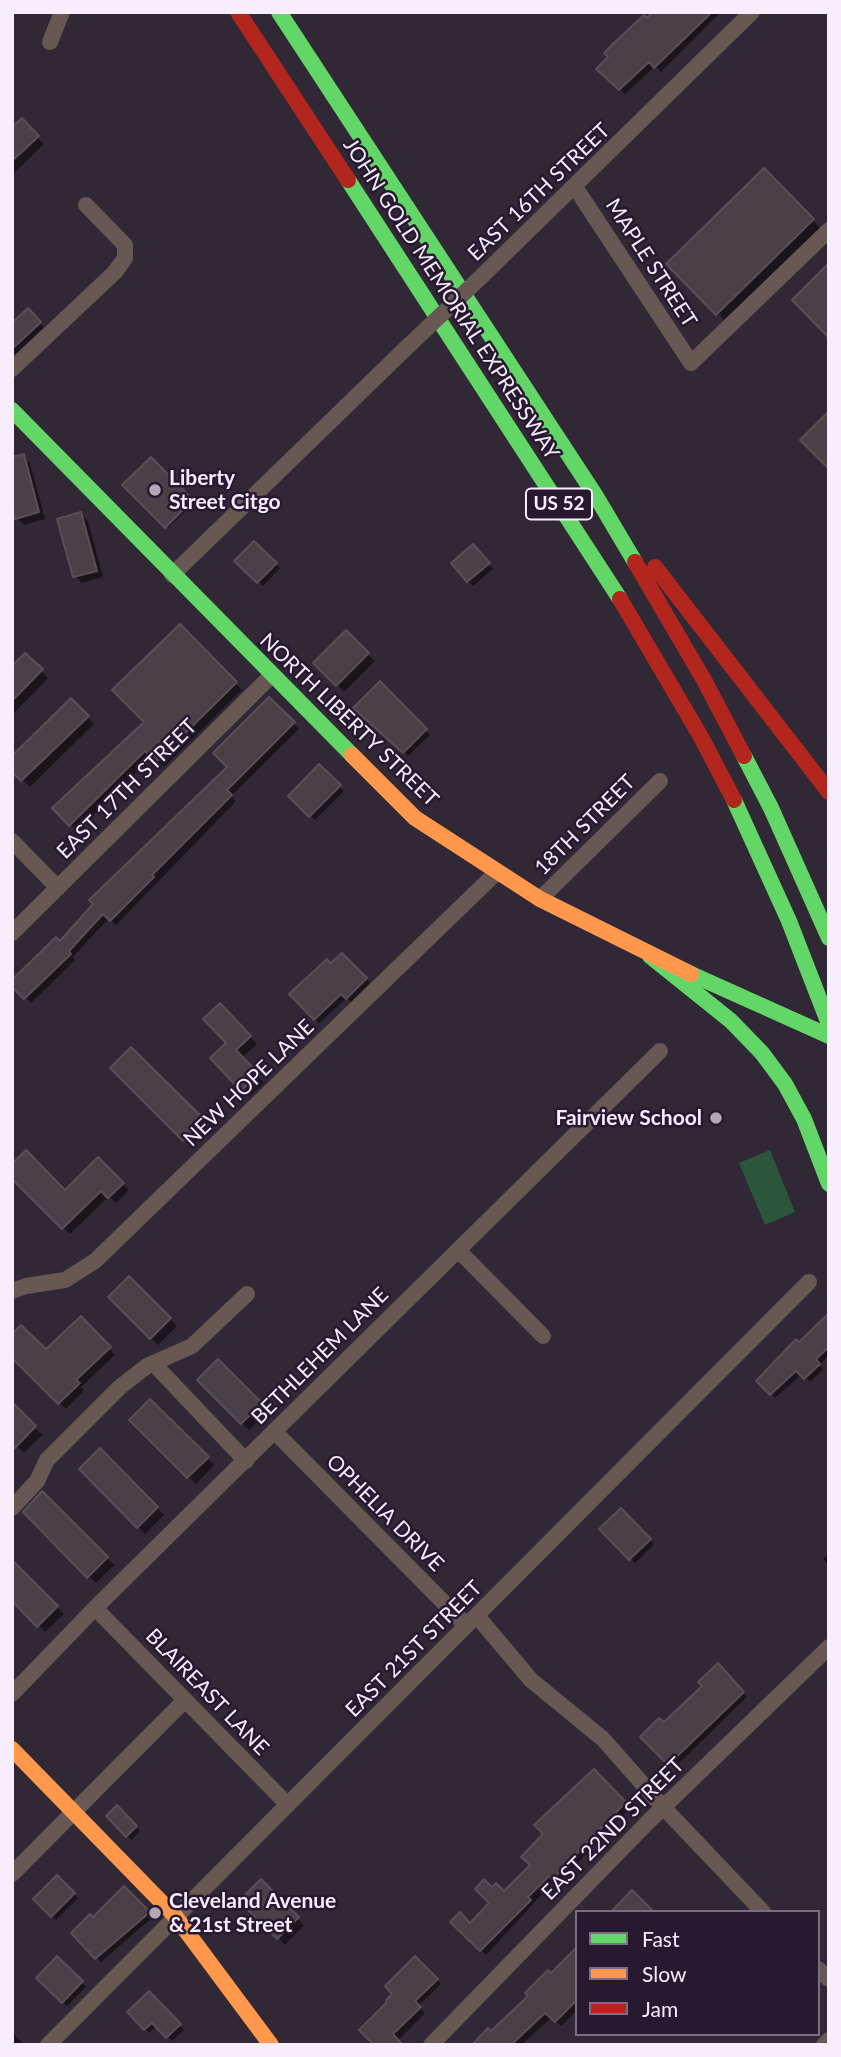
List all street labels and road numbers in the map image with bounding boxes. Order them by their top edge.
street label: EAST 16TH STREET [463,118,615,266]
street label: JOHN GOLD MEMORIAL EXPRESSWAY [338,134,564,464]
street label: MAPLE STREET [600,194,702,332]
road number: US 52 [526,489,592,520]
street label: NORTH LIBERTY STREET [254,628,444,812]
street label: EAST 17TH STREET [52,714,202,864]
street label: 18TH STREET [530,770,640,880]
street label: NEW HOPE LANE [179,1014,319,1152]
street label: BETHLEHEM LANE [246,1282,394,1430]
street label: OPHELIA DRIVE [321,1449,449,1577]
street label: EAST 21ST STREET [341,1576,487,1722]
street label: BLAIREAST LANE [140,1623,274,1761]
street label: EAST 22ND STREET [537,1753,689,1905]

